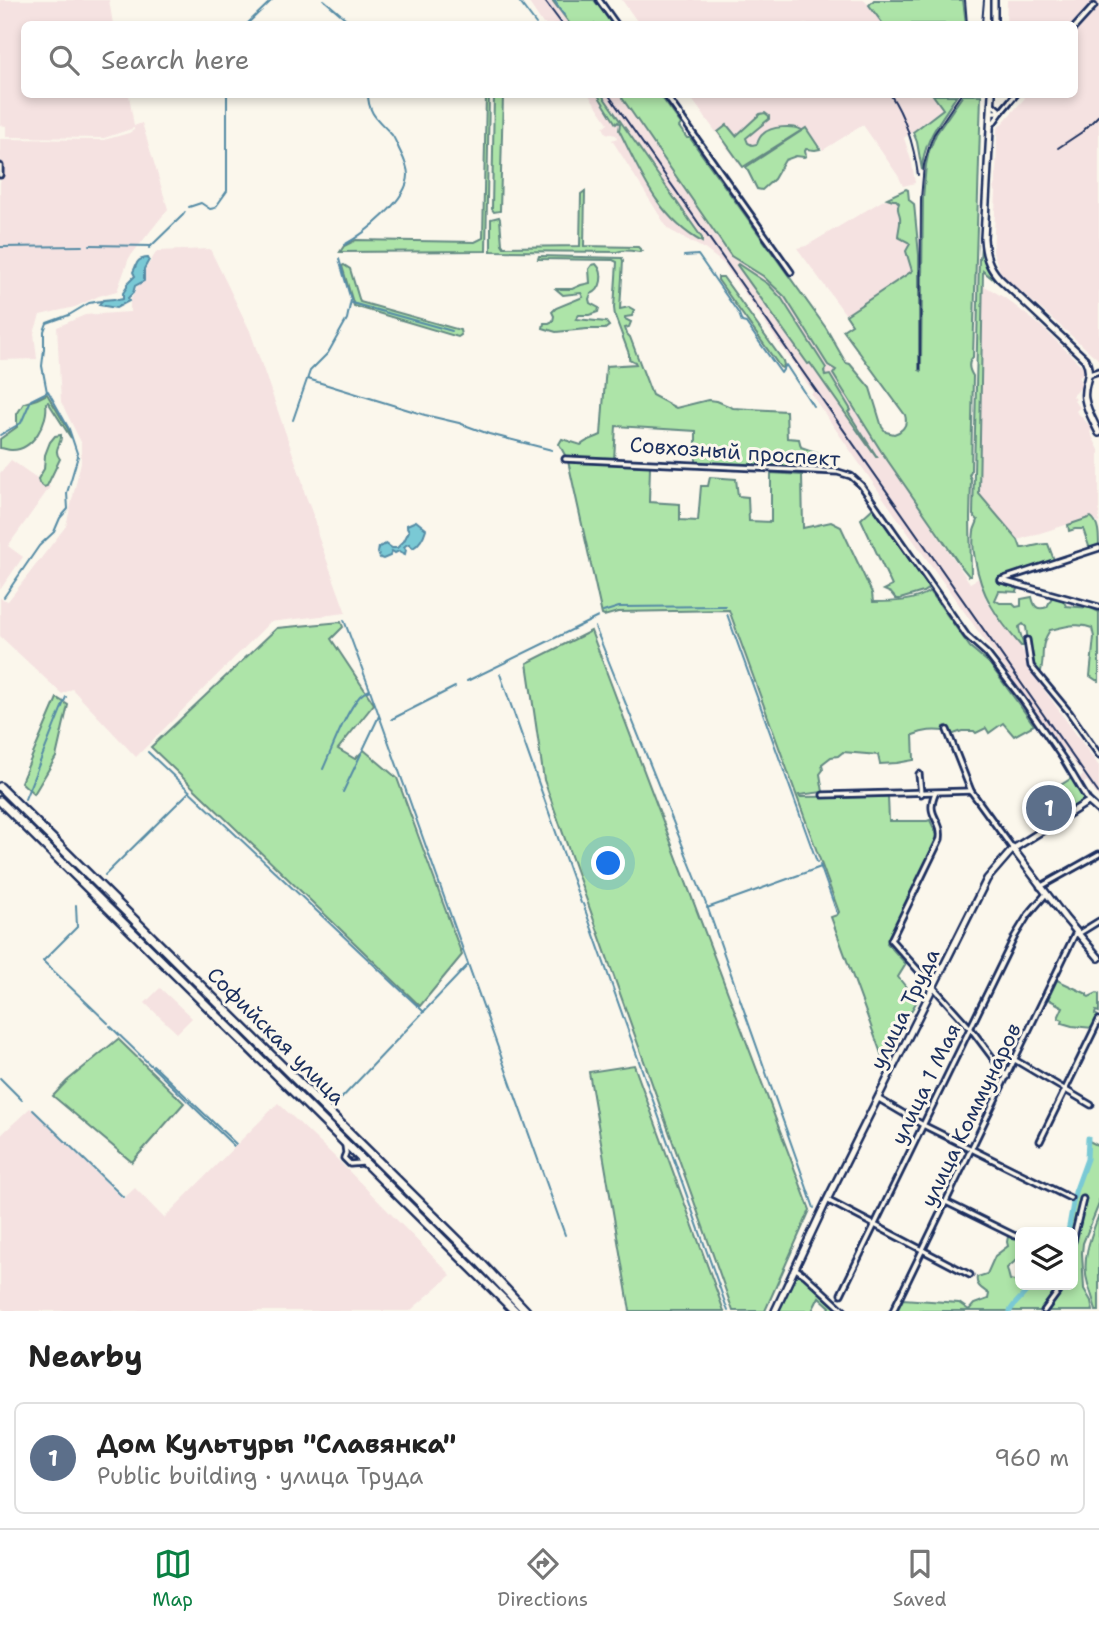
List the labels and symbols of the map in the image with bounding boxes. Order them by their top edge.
street label: Совхозный проспект [629,431,842,473]
pin: 1 [1026,782,1072,834]
your location [591,846,625,880]
street label: улица Труда [864,944,946,1074]
street label: Софийская улица [201,961,351,1111]
street label: улица Коммунаров [914,1018,1028,1212]
street label: улица 1 Мая [885,1019,967,1149]

